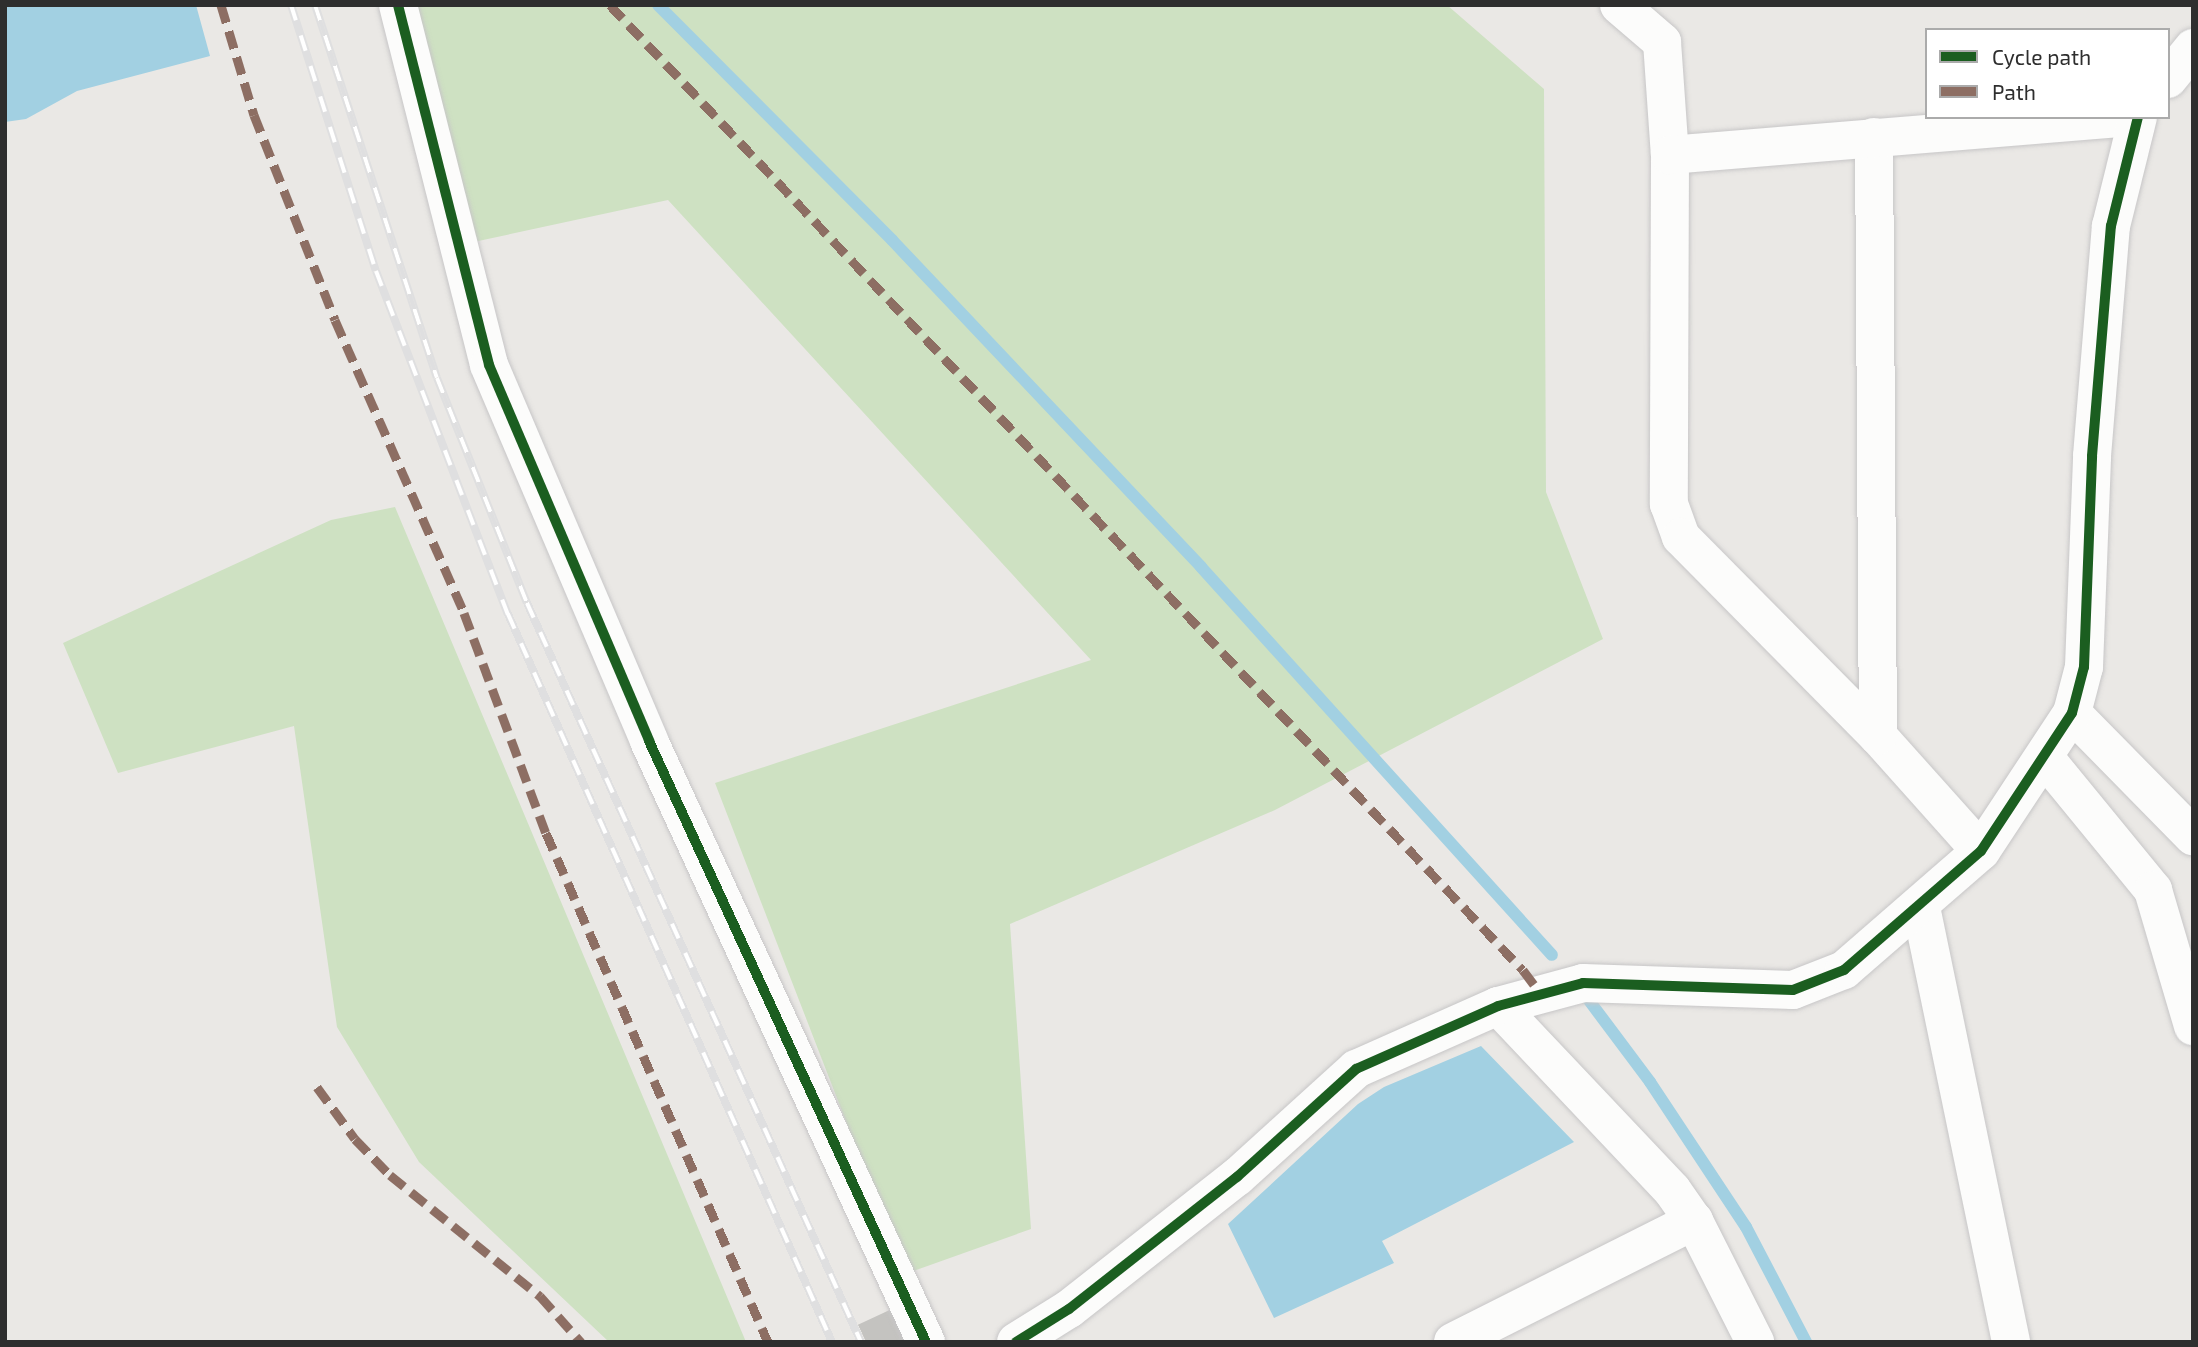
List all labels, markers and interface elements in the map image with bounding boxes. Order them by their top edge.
legend [1925,28,2170,119]
text: Cycle path [1992,44,2091,69]
text: Path [1992,79,2036,104]

